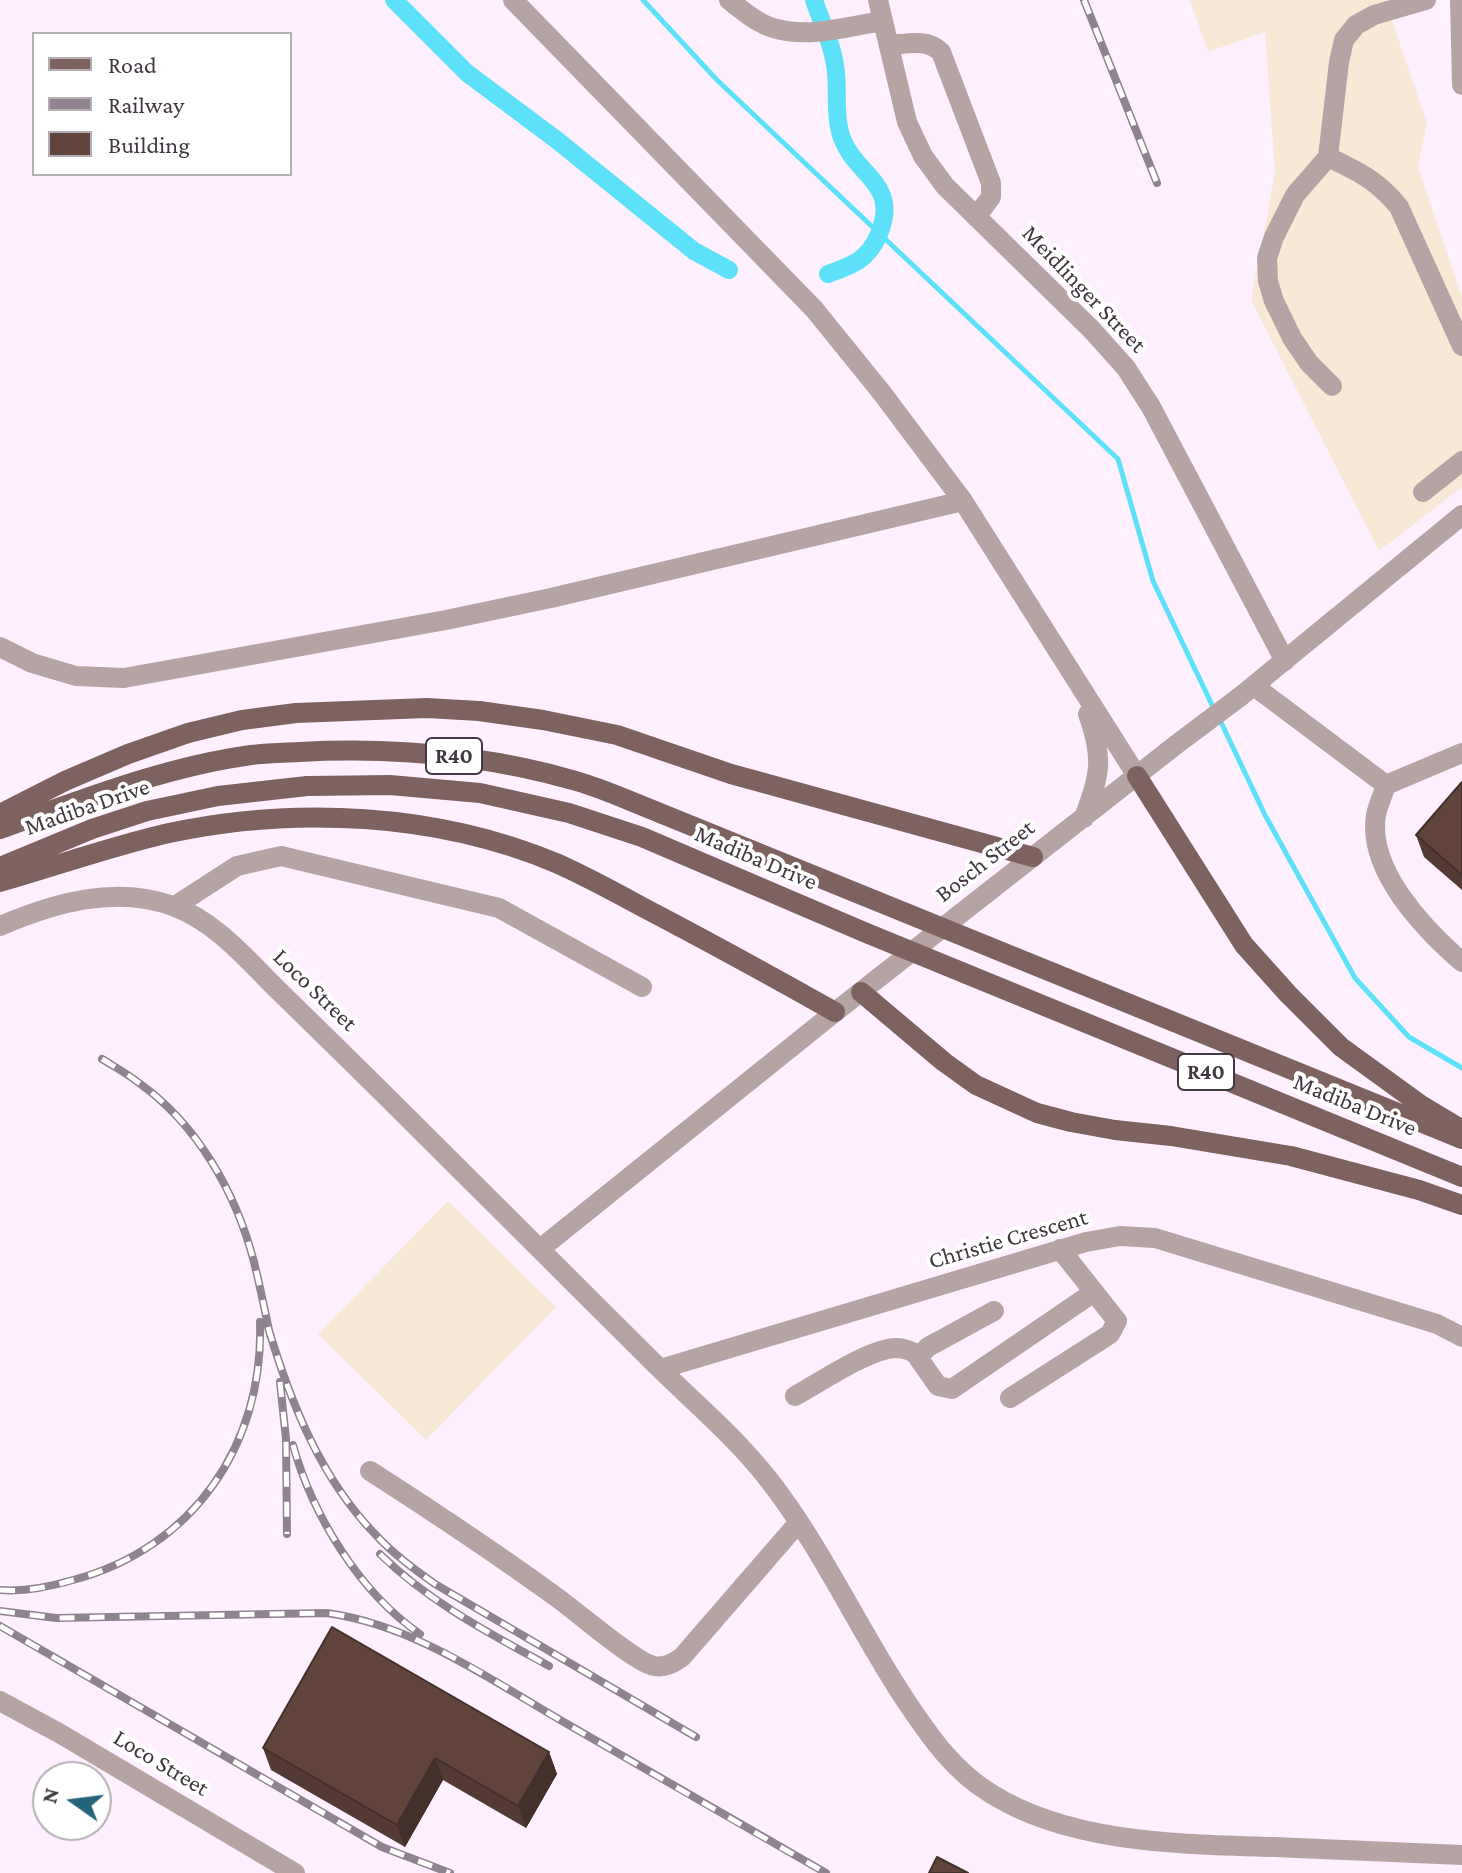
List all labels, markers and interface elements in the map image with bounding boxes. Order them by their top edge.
legend [32,32,292,176]
text: Road [108,51,157,78]
text: Railway [108,91,184,118]
text: Building [108,131,190,158]
street label: Meidlinger Street [1016,219,1152,359]
road number: R40 [426,738,482,774]
street label: Madiba Drive [21,772,153,842]
street label: Bosch Street [930,813,1040,909]
street label: Madiba Drive [691,819,821,897]
street label: Loco Street [267,943,363,1037]
road number: R40 [1178,1054,1234,1090]
street label: Madiba Drive [1289,1067,1421,1143]
street label: Christie Crescent [925,1203,1091,1275]
street label: Loco Street [108,1723,214,1803]
north arrow [32,1761,112,1841]
text: N [36,1785,64,1806]

